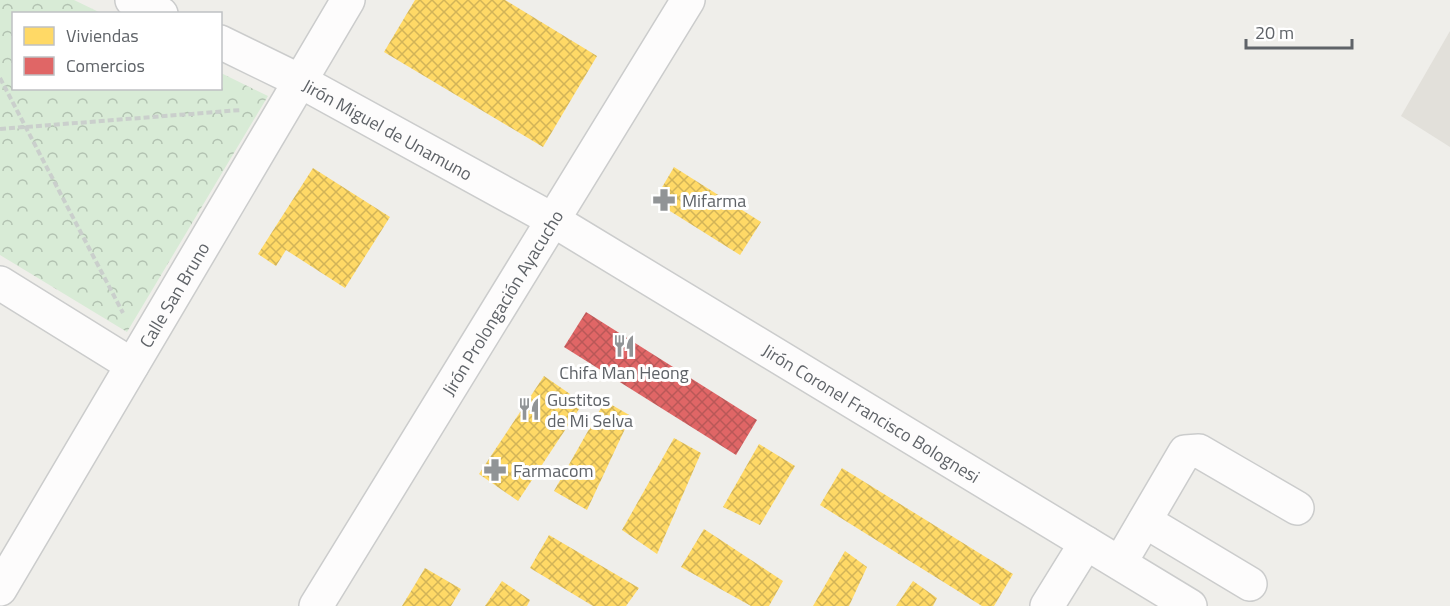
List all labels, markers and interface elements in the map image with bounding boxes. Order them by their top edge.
legend [12,12,222,90]
scale bar [1246,12,1352,50]
text: 20 m [1255,19,1294,46]
text: Viviendas [66,22,139,49]
text: Comercios [66,52,145,79]
street label: Jirón Miguel de Unamuno [298,72,478,187]
pharmacy icon: Mifarma [651,187,677,213]
place label: Mifarma [682,187,746,214]
street label: Jirón Prolongación Ayacucho [435,204,570,401]
street label: Calle San Bruno [132,237,216,353]
restaurant icon: Chifa Man Heong [611,333,637,359]
street label: Jirón Coronel Francisco Bolognesi [757,337,985,489]
place label: Chifa Man Heong [559,359,689,386]
place label: Gustitos de Mi Selva [547,386,633,434]
restaurant icon: Gustitos de Mi Selva [516,396,542,422]
pharmacy icon: Farmacom [482,457,508,483]
place label: Farmacom [513,457,593,484]

